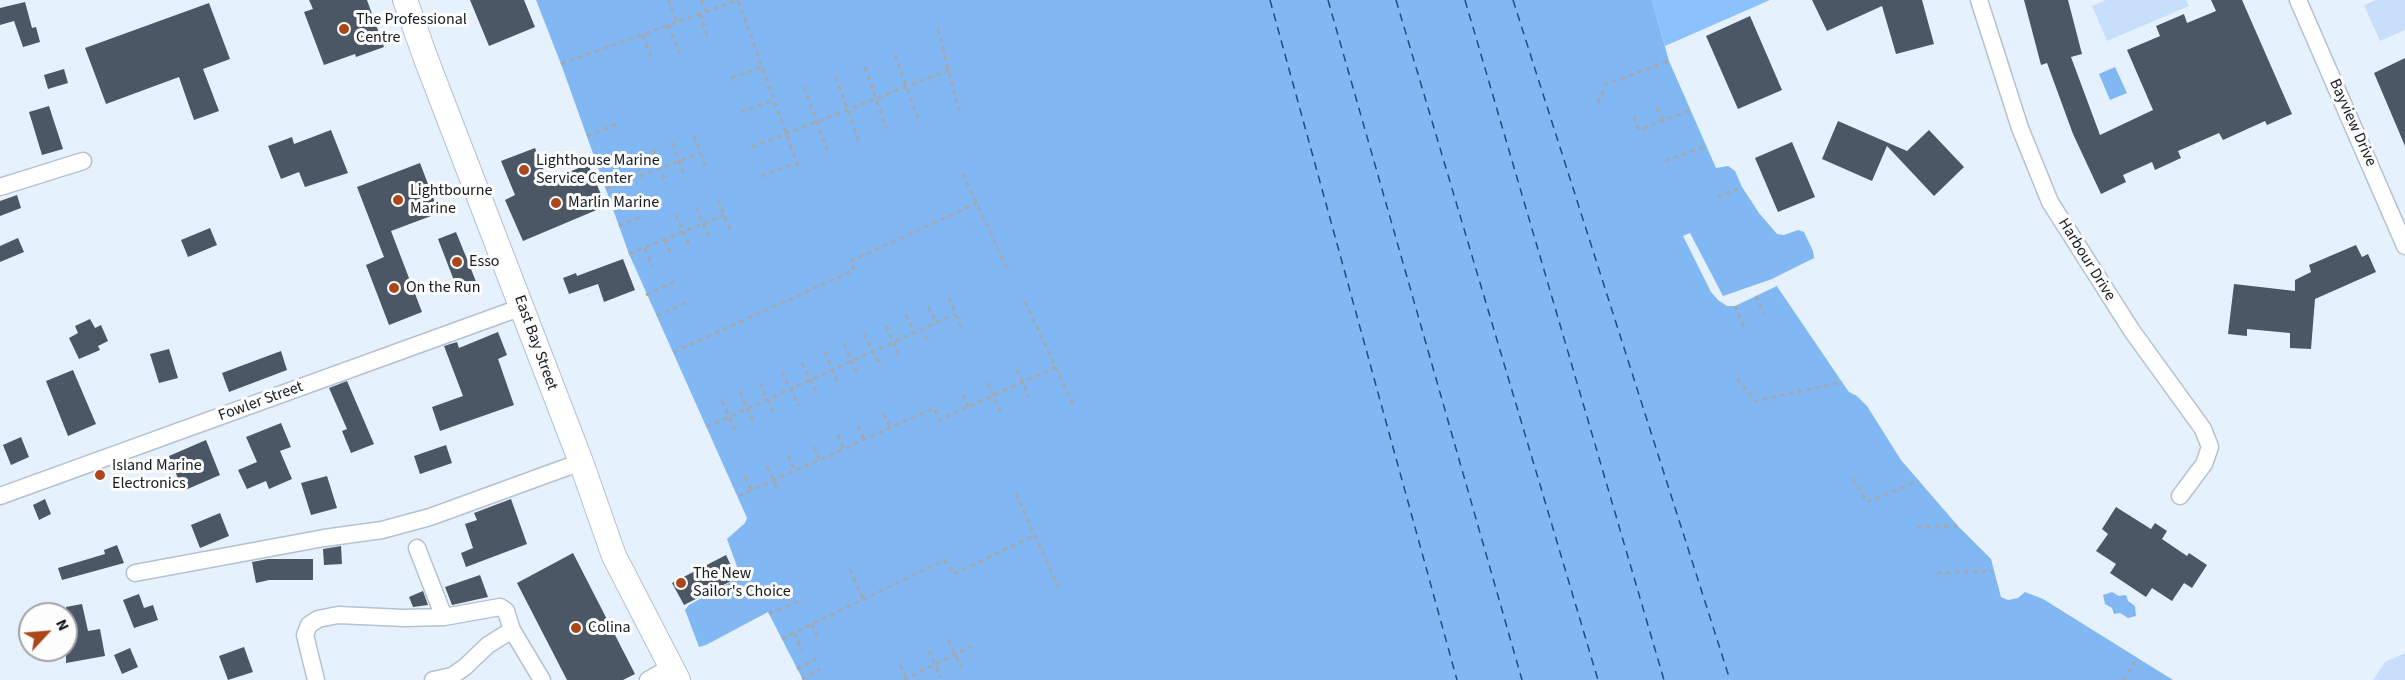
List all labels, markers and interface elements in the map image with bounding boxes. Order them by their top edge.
place label: The Professional Centre [356,10,467,48]
marker: The Professional Centre [337,22,351,36]
street label: Bayview Drive [2324,76,2380,170]
place label: Lighthouse Marine Service Center [536,151,660,189]
marker: Lighthouse Marine Service Center [517,163,531,177]
place label: Lightbourne Marine [410,181,492,219]
marker: Lightbourne Marine [391,193,405,207]
place label: Marlin Marine [568,193,659,213]
marker: Marlin Marine [549,196,563,210]
street label: Harbour Drive [2053,215,2119,305]
place label: Esso [469,252,500,272]
marker: Esso [450,255,464,269]
place label: On the Run [406,278,480,298]
marker: On the Run [387,281,401,295]
street label: East Bay Street [509,293,561,393]
street label: Fowler Street [216,378,306,426]
place label: Island Marine Electronics [112,456,202,494]
marker: Island Marine Electronics [93,468,107,482]
place label: The New Sailor's Choice [693,564,791,602]
marker: The New Sailor's Choice [674,576,688,590]
north arrow [18,602,78,662]
text: N [50,615,75,635]
place label: Colina [588,618,631,638]
marker: Colina [569,621,583,635]

